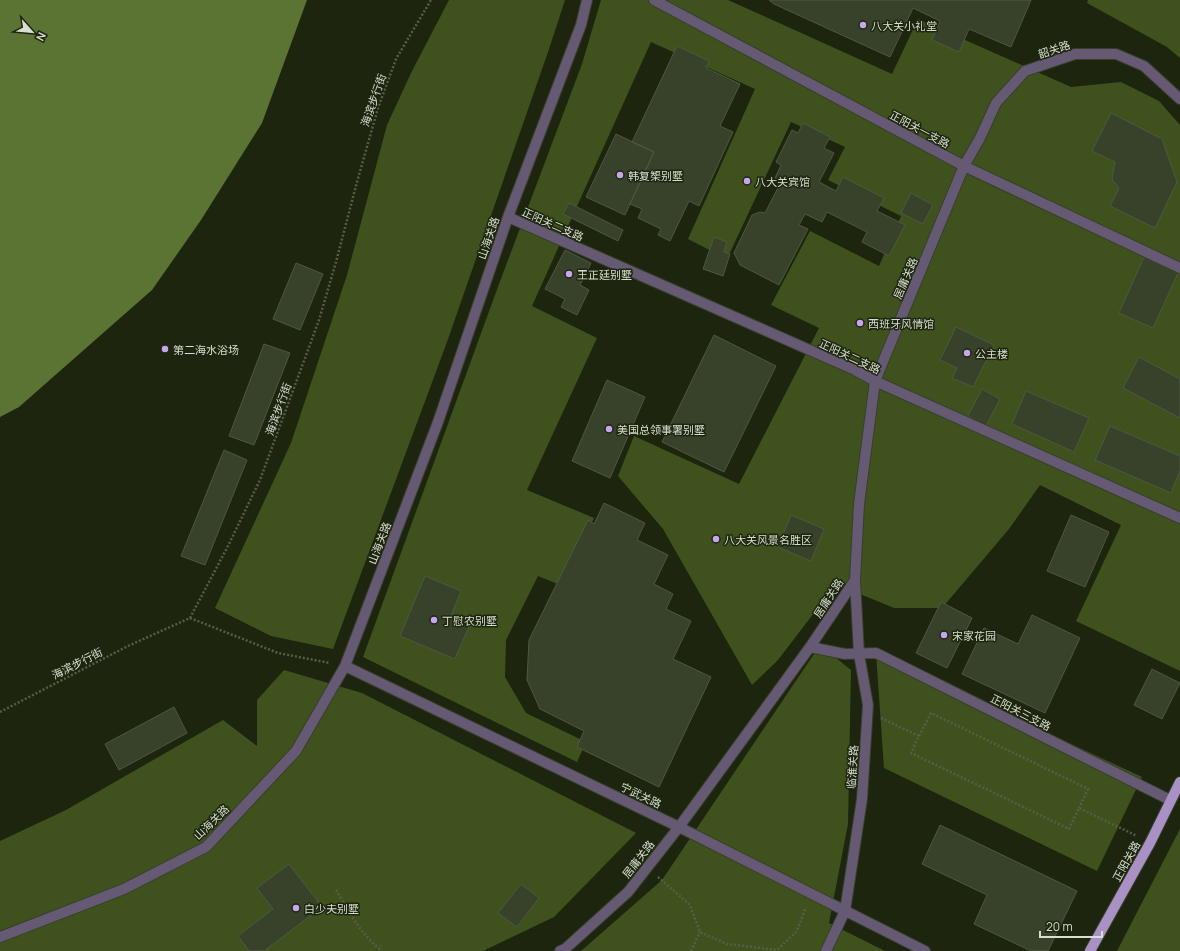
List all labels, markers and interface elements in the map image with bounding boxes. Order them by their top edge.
north arrow [12,12,52,52]
place label: 八大关小礼堂 [871,18,937,33]
marker: 八大关小礼堂 [858,20,868,30]
text: N [33,30,50,44]
street label: 韶关路 [1036,37,1072,61]
street label: 海滨步行街 [357,72,389,128]
street label: 正阳关一支路 [887,107,953,151]
place label: 韩复榘别墅 [628,168,683,183]
marker: 韩复榘别墅 [615,170,625,180]
place label: 八大关宾馆 [755,174,810,189]
marker: 八大关宾馆 [742,176,752,186]
street label: 正阳关二支路 [520,204,586,244]
street label: 山海关路 [474,215,502,261]
street label: 居庸关路 [890,255,920,301]
place label: 王正廷别墅 [577,267,632,282]
marker: 王正廷别墅 [564,269,574,279]
place label: 西班牙风情馆 [868,316,934,331]
marker: 西班牙风情馆 [855,318,865,328]
street label: 正阳关二支路 [817,335,883,377]
place label: 第二海水浴场 [173,342,239,357]
marker: 第二海水浴场 [160,344,170,354]
place label: 公主楼 [975,346,1008,361]
marker: 公主楼 [962,348,972,358]
street label: 海滨步行街 [262,381,294,437]
place label: 美国总领事署别墅 [617,422,705,437]
marker: 美国总领事署别墅 [604,424,614,434]
street label: 山海关路 [364,520,394,566]
place label: 八大关风景名胜区 [724,532,812,547]
marker: 八大关风景名胜区 [711,534,721,544]
street label: 居庸关路 [810,575,846,621]
place label: 丁慰农别墅 [442,613,497,628]
marker: 丁慰农别墅 [429,615,439,625]
place label: 宋家花园 [952,628,996,643]
marker: 宋家花园 [939,630,949,640]
street label: 海滨步行街 [49,644,105,682]
street label: 正阳关三支路 [988,690,1054,734]
street label: 临淮关路 [843,745,861,789]
street label: 宁武关路 [618,779,664,811]
street label: 山海关路 [190,801,232,843]
street label: 居庸关路 [619,837,657,881]
street label: 正阳关路 [1109,838,1143,884]
place label: 白少夫别墅 [304,901,359,916]
marker: 白少夫别墅 [291,903,301,913]
scale bar [1040,913,1102,939]
text: 20 m [1046,918,1073,935]

